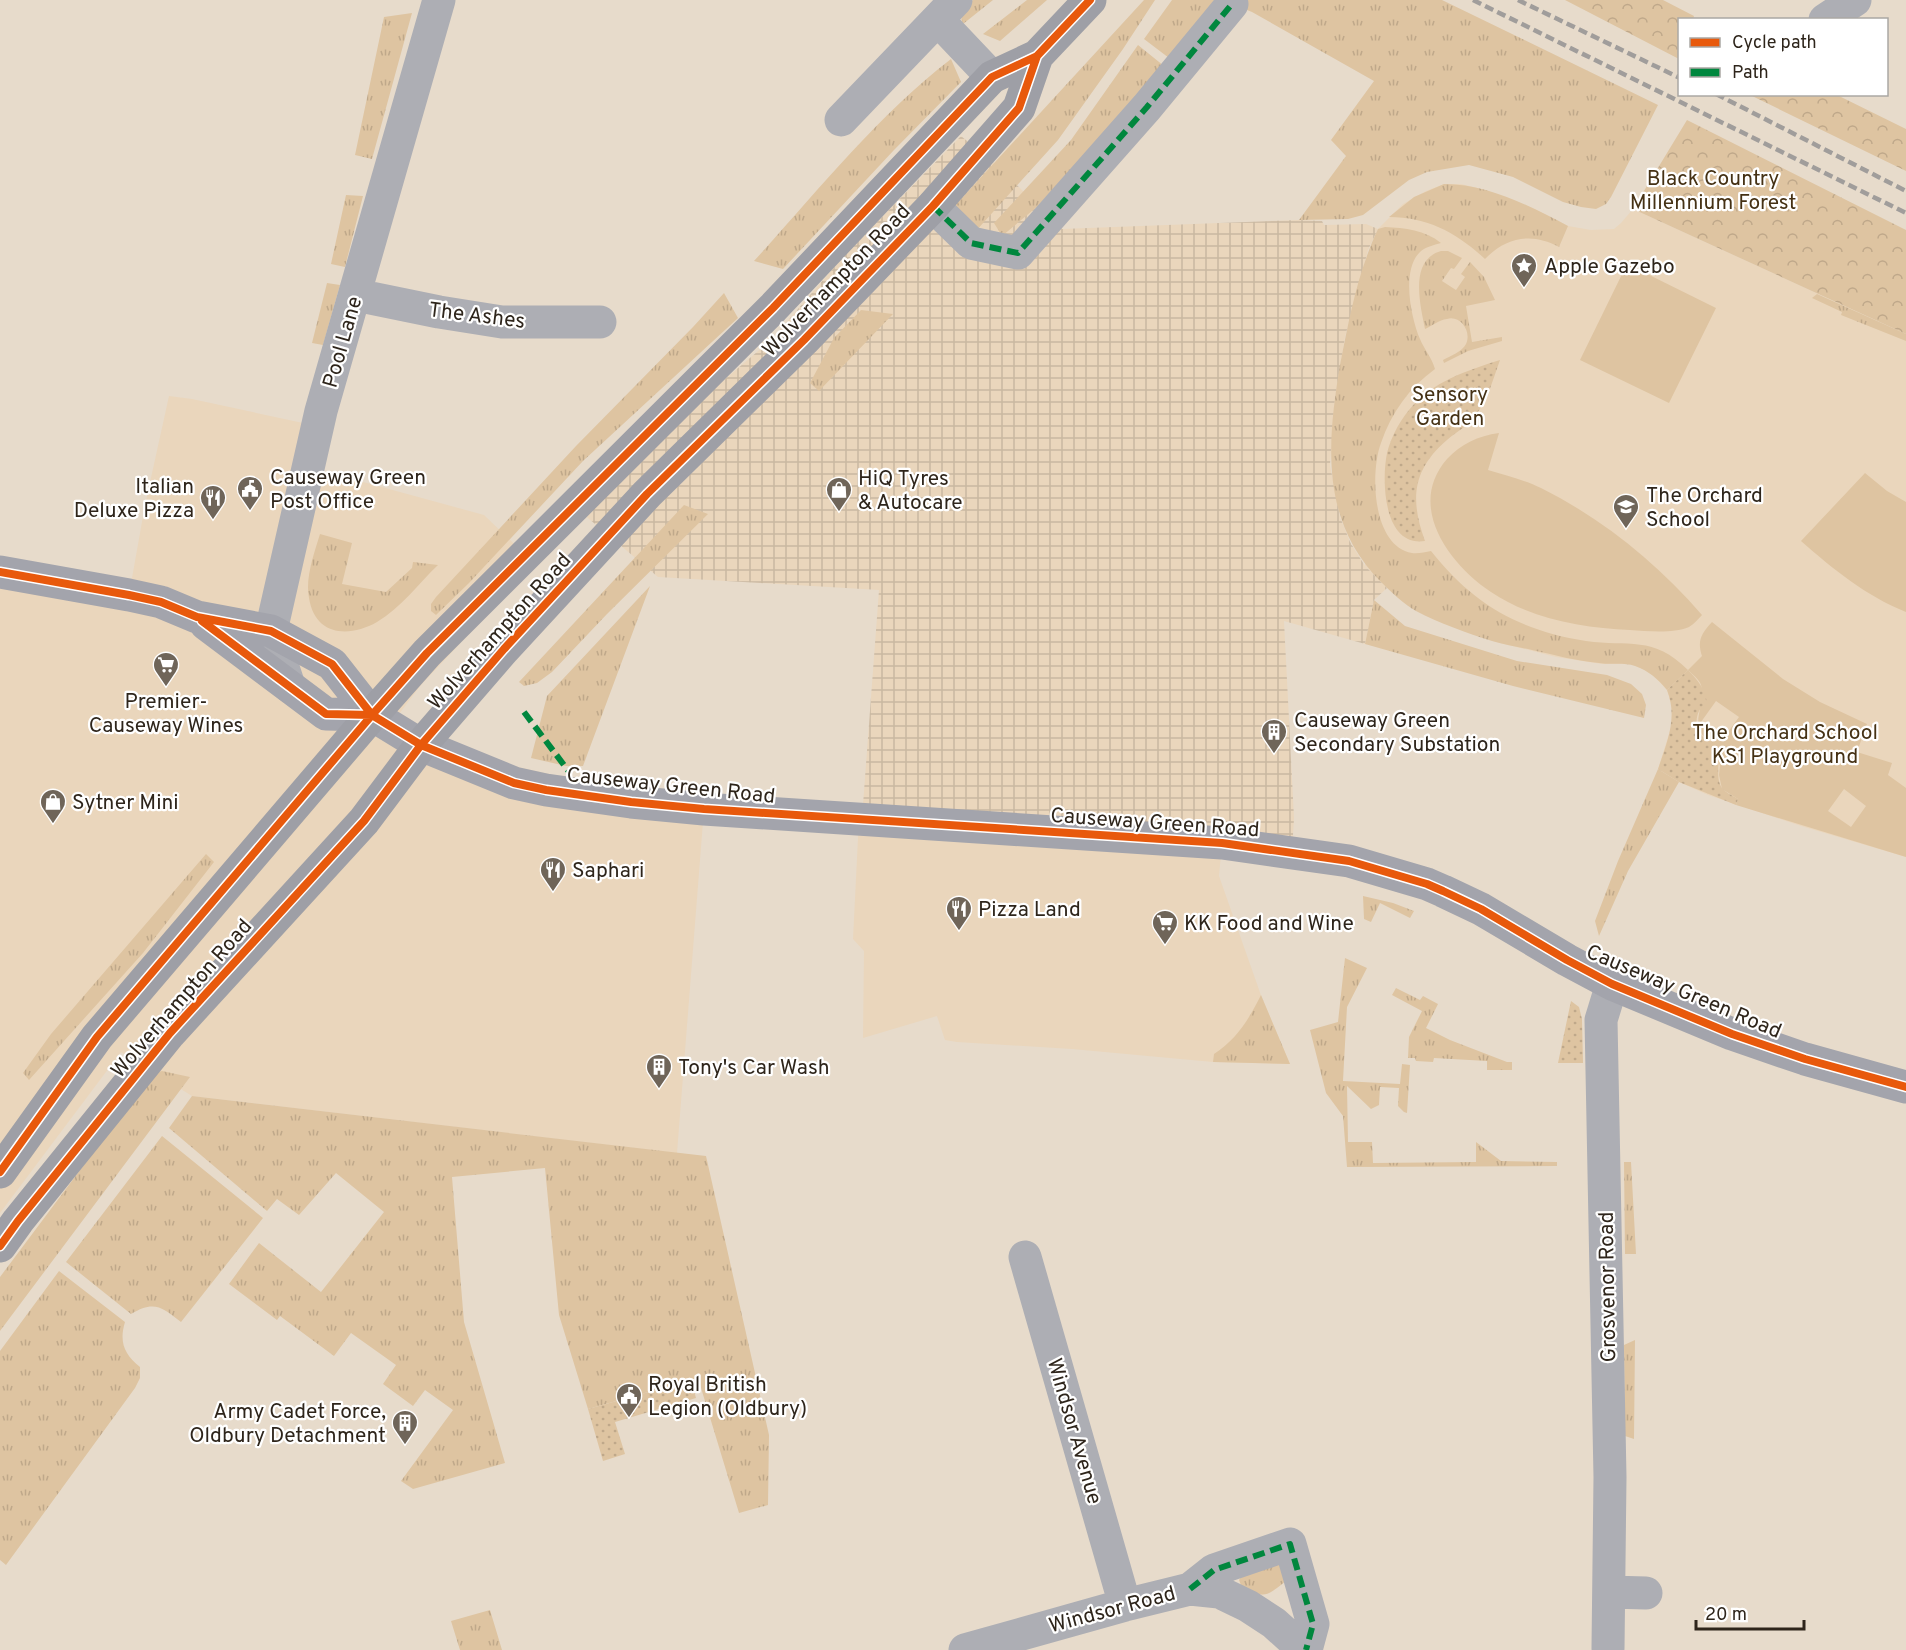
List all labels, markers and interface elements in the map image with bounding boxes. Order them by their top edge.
legend [1678,18,1888,96]
text: Cycle path [1732,32,1817,55]
text: Path [1732,62,1769,85]
park label: Black Country Millennium Forest [1630,166,1796,217]
street label: Wolverhampton Road [757,199,917,363]
place icon: Apple Gazebo [1509,251,1539,289]
place label: Apple Gazebo [1544,254,1675,281]
street label: Pool Lane [318,294,369,391]
street label: The Ashes [427,297,527,336]
park label: Sensory Garden [1412,382,1488,433]
place label: Causeway Green Post Office [270,465,426,516]
place label: HiQ Tyres & Autocare [858,466,963,517]
place label: Italian Deluxe Pizza [74,474,194,525]
public building icon: Causeway Green Post Office [235,474,265,512]
shop icon: HiQ Tyres & Autocare [824,475,854,513]
restaurant icon: Italian Deluxe Pizza [198,483,228,521]
place label: The Orchard School [1646,483,1763,534]
school or university icon: The Orchard School [1611,492,1641,530]
street label: Wolverhampton Road [422,548,578,716]
supermarket icon: Premier- Causeway Wines [151,650,181,688]
place label: Premier- Causeway Wines [89,689,243,740]
place label: Causeway Green Secondary Substation [1294,708,1500,759]
building icon: Causeway Green Secondary Substation [1259,717,1289,755]
park label: The Orchard School KS1 Playground [1692,720,1878,771]
street label: Causeway Green Road [565,762,777,811]
shop icon: Sytner Mini [38,787,68,825]
place label: Sytner Mini [72,790,179,817]
street label: Causeway Green Road [1049,803,1260,844]
restaurant icon: Saphari [538,855,568,893]
place label: Saphari [572,858,644,885]
restaurant icon: Pizza Land [944,894,974,932]
place label: Pizza Land [978,897,1081,924]
supermarket icon: KK Food and Wine [1150,908,1180,946]
place label: KK Food and Wine [1184,911,1354,938]
street label: Wolverhampton Road [106,914,259,1084]
street label: Causeway Green Road [1582,939,1785,1046]
building icon: Tony's Car Wash [644,1052,674,1090]
place label: Tony's Car Wash [678,1055,830,1082]
street label: Grosvenor Road [1594,1211,1623,1363]
street label: Windsor Avenue [1040,1355,1107,1508]
place label: Royal British Legion (Oldbury) [648,1372,807,1423]
public building icon: Royal British Legion (Oldbury) [614,1381,644,1419]
place label: Army Cadet Force, Oldbury Detachment [189,1399,386,1450]
building icon: Army Cadet Force, Oldbury Detachment [390,1408,420,1446]
street label: Windsor Road [1046,1581,1179,1640]
scale bar [1696,1593,1804,1631]
text: 20 m [1705,1604,1747,1627]

